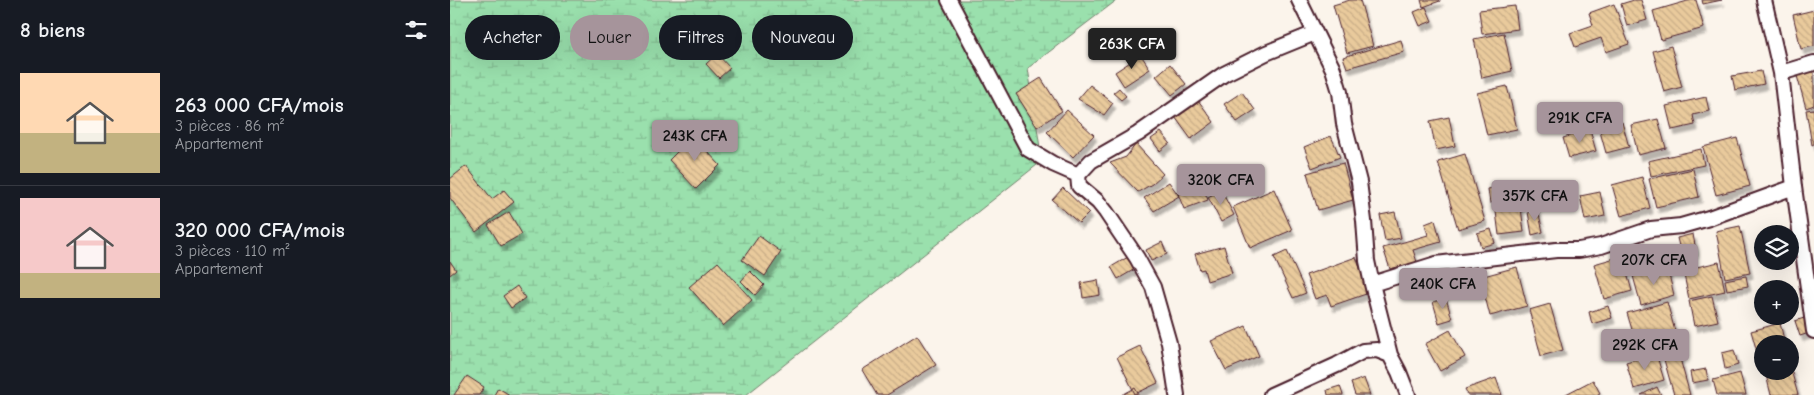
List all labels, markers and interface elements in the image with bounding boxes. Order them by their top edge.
chip: Acheter [465,15,560,60]
chip: Louer [570,15,649,60]
chip: Filtres [659,15,742,60]
chip: Nouveau [752,15,853,60]
icon: filters [402,16,430,44]
text: 8 biens [20,18,85,42]
pin: 263K CFA [1080,28,1184,70]
text: 263K CFA [1099,35,1165,53]
icon: home [60,93,120,153]
text: 263 000 CFA/mois [175,93,344,117]
pin: 291K CFA [1528,102,1632,144]
text: 291K CFA [1548,109,1612,127]
text: 3 pièces · 86 m² [175,117,284,135]
pin: 243K CFA [643,120,747,162]
text: 243K CFA [663,127,727,145]
text: Appartement [175,135,263,153]
pin: 320K CFA [1169,164,1273,206]
text: 320K CFA [1188,171,1254,189]
pin: 357K CFA [1483,180,1587,222]
text: 357K CFA [1503,187,1568,205]
icon: home [60,218,120,278]
text: 320 000 CFA/mois [175,218,345,242]
map controls [1754,225,1799,380]
button: layers [1754,225,1799,270]
text: 3 pièces · 110 m² [175,242,289,260]
pin: 207K CFA [1602,244,1706,286]
text: 207K CFA [1621,251,1687,269]
text: Appartement [175,260,263,278]
pin: 240K CFA [1391,268,1495,310]
text: 240K CFA [1410,275,1476,293]
button: + [1754,280,1799,325]
pin: 292K CFA [1593,328,1697,371]
button: − [1754,335,1799,380]
text: 292K CFA [1612,336,1678,354]

